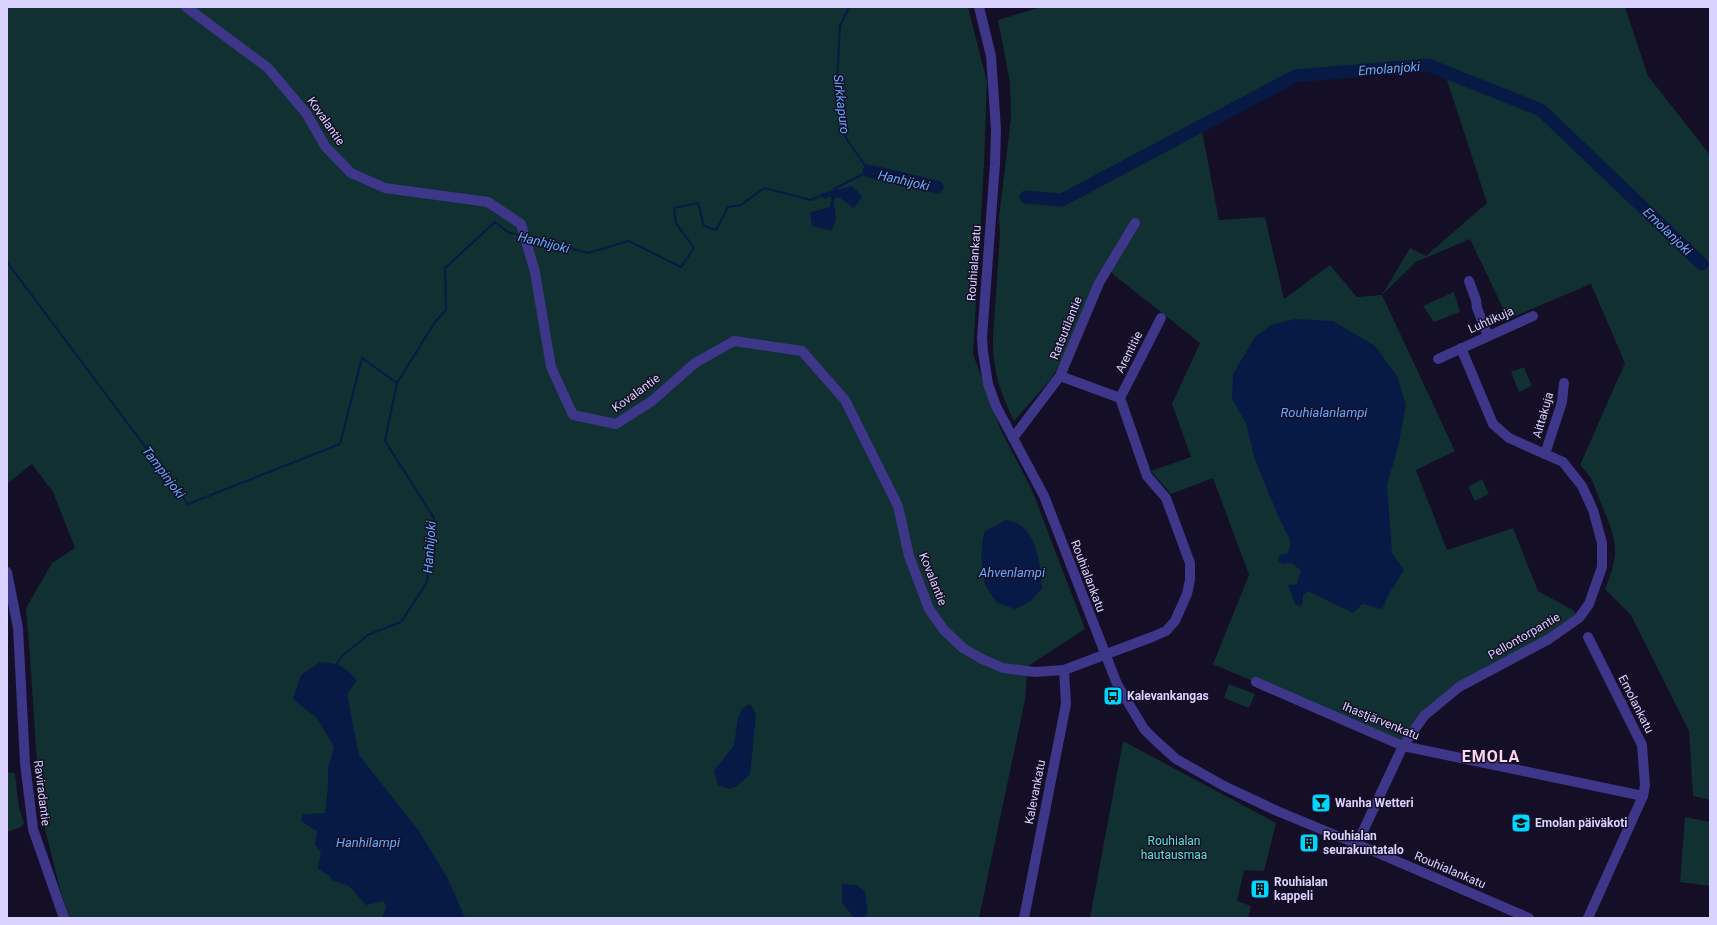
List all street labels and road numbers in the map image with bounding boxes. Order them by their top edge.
street label: Kovalantie [304,94,348,148]
street label: Rouhialankatu [964,225,984,301]
street label: Ratsutilantie [1047,294,1085,362]
street label: Luhtikuja [1466,304,1516,336]
street label: Arentitie [1113,329,1145,375]
street label: Kovalantie [609,371,663,415]
street label: Aittakuja [1530,390,1556,440]
street label: Rouhialankatu [1068,538,1108,614]
street label: Kovalantie [916,551,950,607]
street label: Pellontorpantie [1485,610,1563,662]
street label: Emolankatu [1615,673,1657,735]
street label: Ihastjärvenkatu [1340,699,1422,743]
street label: Raviradantie [31,759,53,827]
street label: Kalevankatu [1022,759,1048,825]
street label: Rouhialankatu [1412,849,1488,891]

